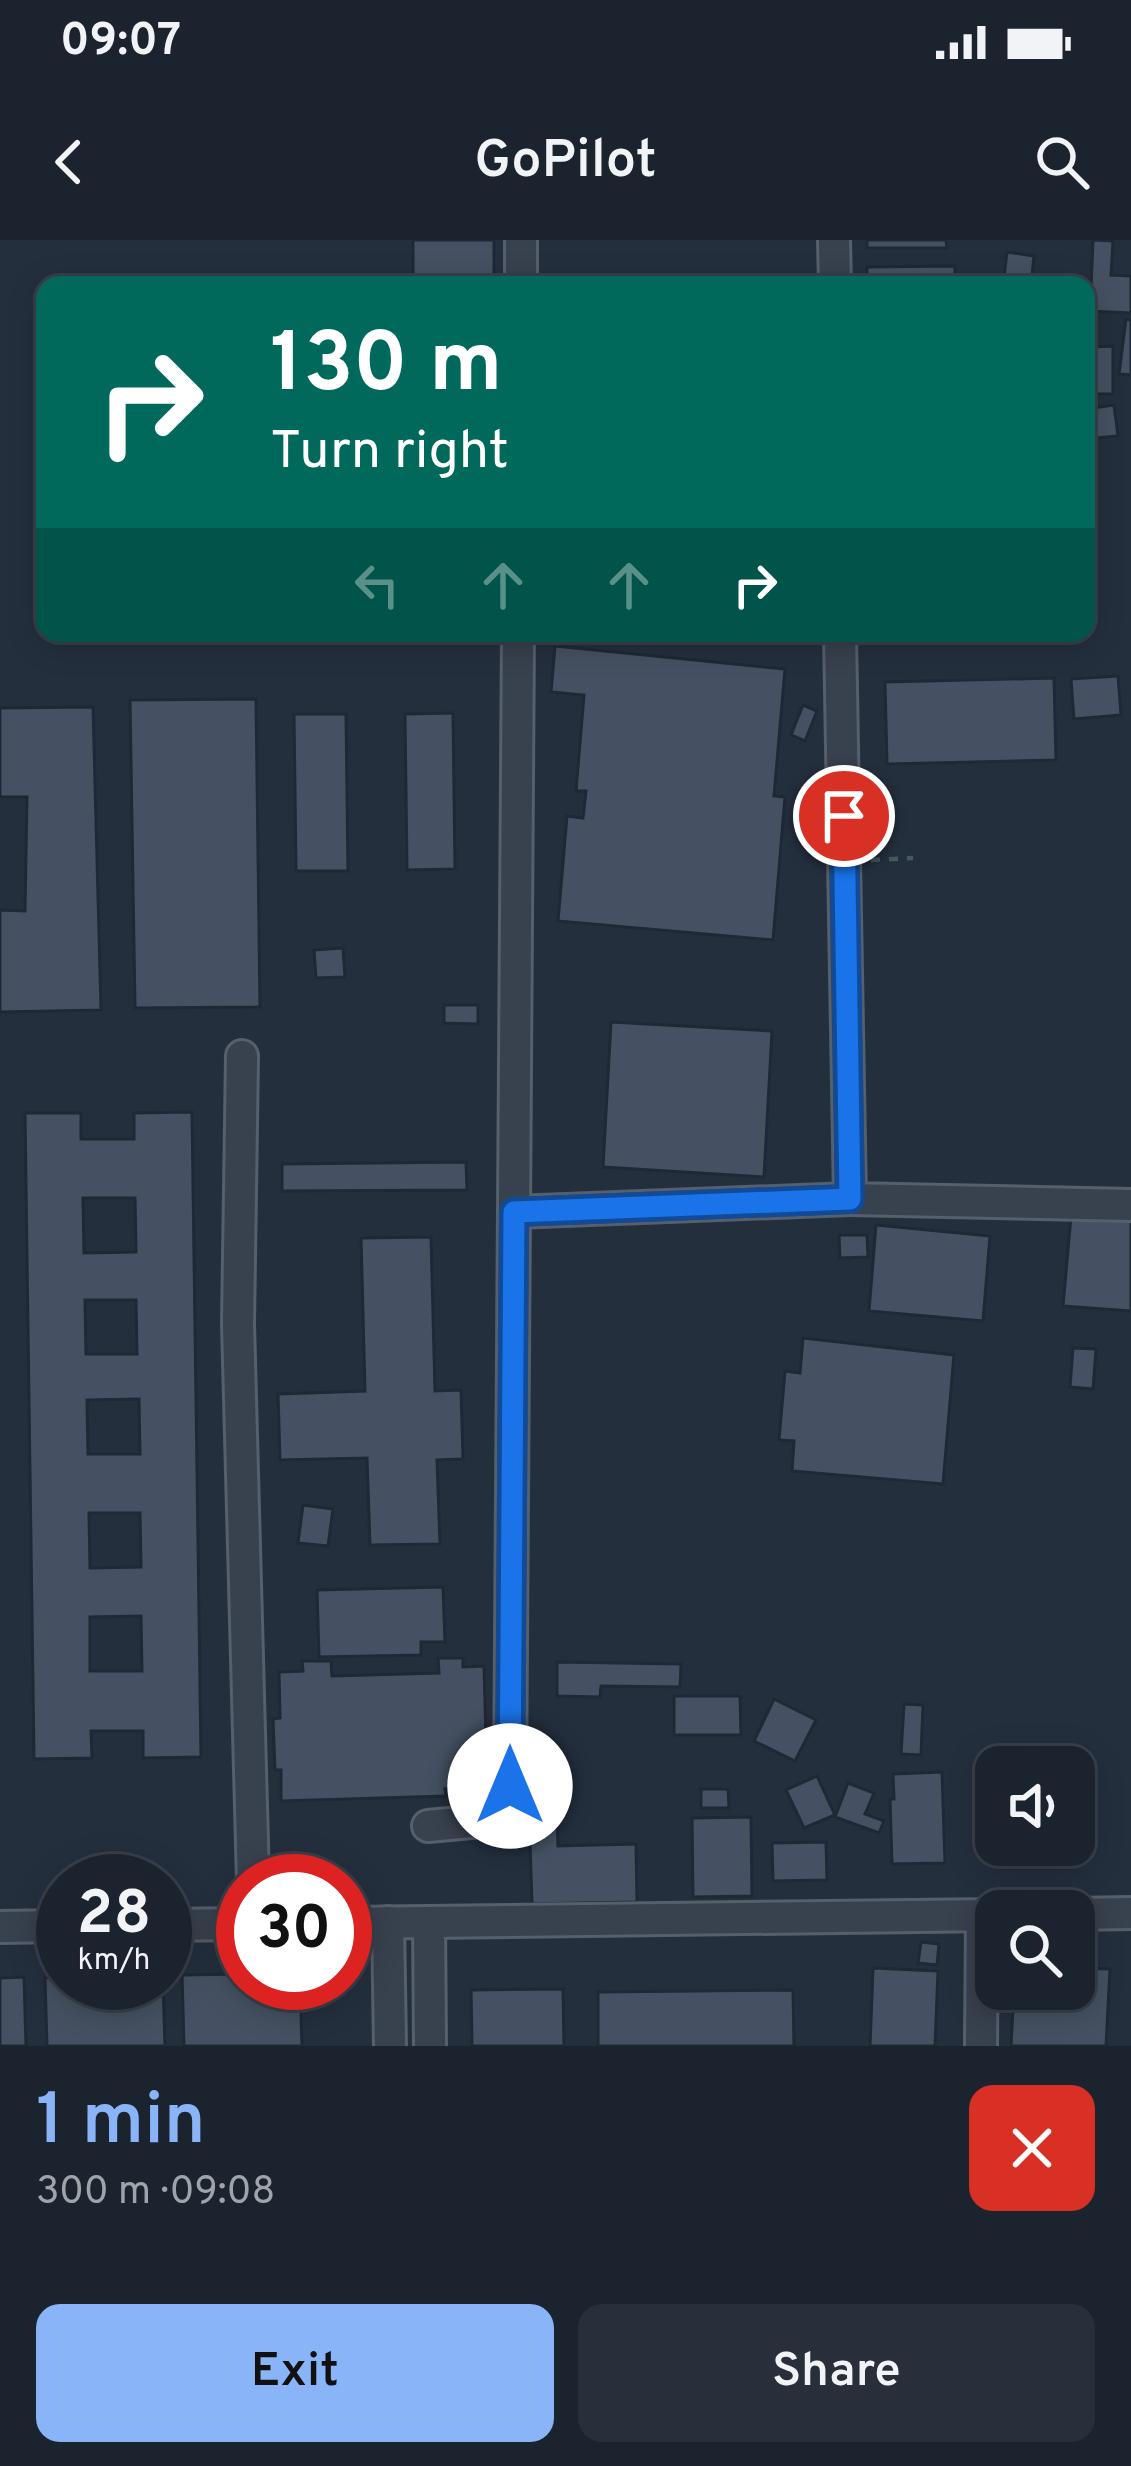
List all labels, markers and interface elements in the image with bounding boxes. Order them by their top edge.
text: 09:07 [60,14,181,71]
text: GoPilot [474,128,657,197]
icon: back [36,129,102,195]
icon: search [1029,129,1095,195]
text: 130 m [270,315,502,421]
icon: right [72,324,228,480]
text: Turn right [270,419,509,488]
icon: left [344,552,410,618]
icon: ahead [470,552,536,618]
icon: ahead [596,552,662,618]
icon: right [722,552,788,618]
pin [793,765,895,867]
icon: arrive [811,783,877,849]
position arrow [447,1723,573,1849]
map controls [975,1746,1095,2010]
button: sound [975,1746,1095,1866]
speed limit sign: 30 [216,1854,372,2010]
text: 28 [77,1879,151,1955]
button: search [975,1890,1095,2010]
text: km/h [78,1943,150,1980]
text: 1 min [36,2078,206,2170]
button: close [969,2085,1095,2211]
text: 300 m · 09:08 [36,2169,275,2218]
button: Exit [36,2304,554,2442]
button: Share [578,2304,1095,2442]

